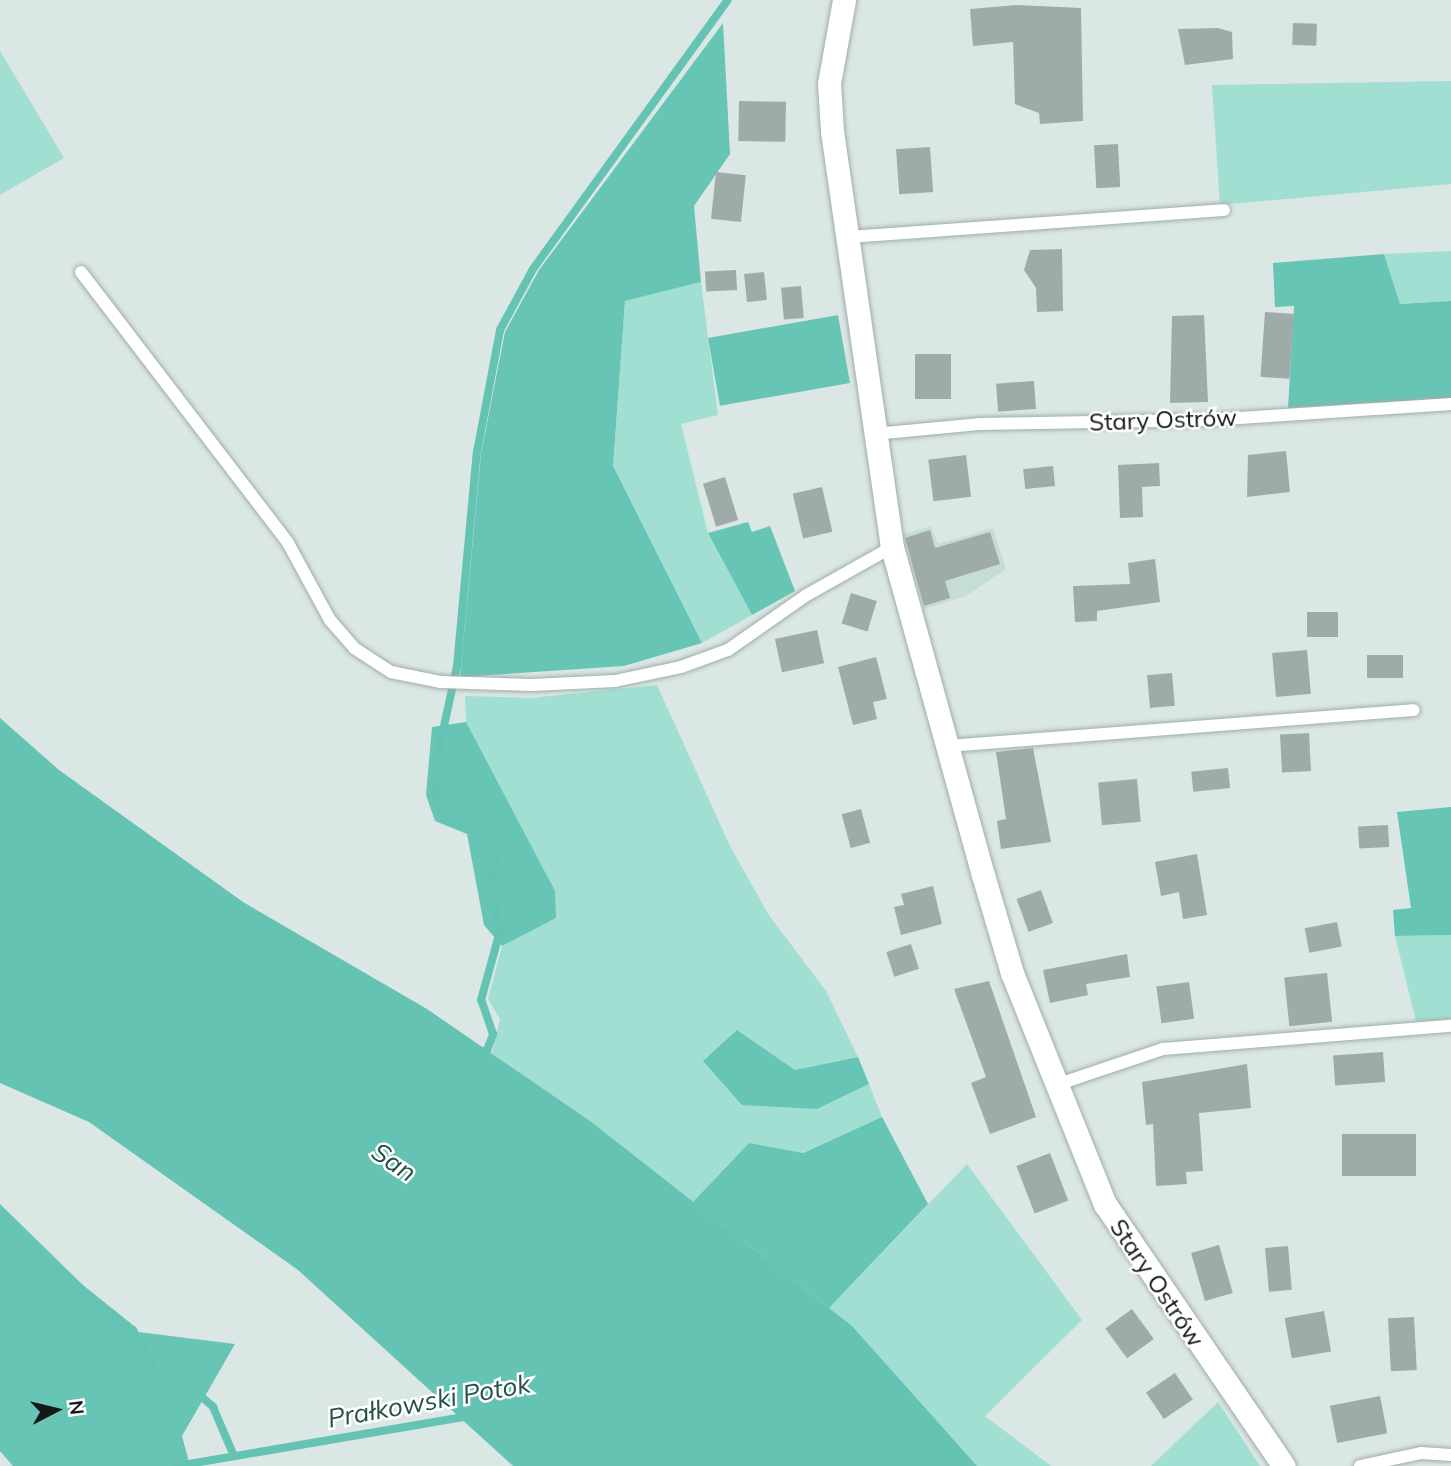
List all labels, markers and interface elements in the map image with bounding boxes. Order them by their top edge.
street label: Stary Ostrów [1089,403,1237,437]
water label: San [366,1136,422,1188]
street label: Stary Ostrów [1104,1214,1210,1352]
water label: Prałkowski Potok [325,1368,533,1434]
north arrow [21,1375,91,1445]
text: N [64,1399,90,1416]

